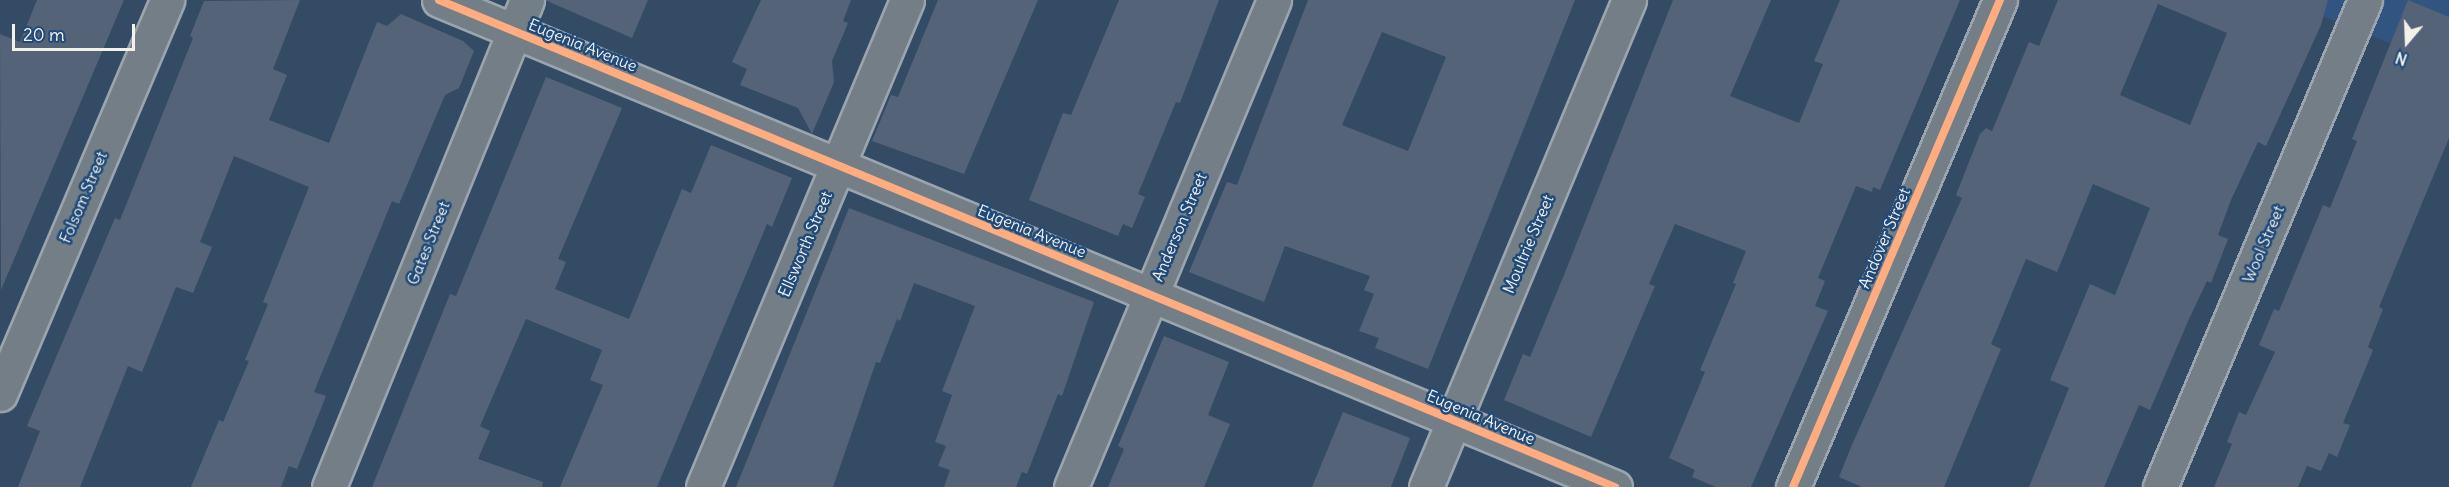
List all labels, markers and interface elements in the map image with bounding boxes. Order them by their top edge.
scale bar [15,12,138,50]
north arrow [2377,12,2437,72]
street label: Eugenia Avenue [526,14,640,76]
text: 20 m [23,23,65,46]
text: N [2393,48,2410,70]
street label: Folsom Street [55,148,111,246]
street label: Anderson Street [1147,170,1211,284]
street label: Andover Street [1854,185,1914,291]
street label: Ellsworth Street [774,188,836,300]
street label: Moultrie Street [1499,192,1557,296]
street label: Gates Street [403,198,453,288]
street label: Eugenia Avenue [975,200,1089,262]
street label: Wool Street [2238,202,2288,286]
street label: Eugenia Avenue [1424,386,1538,448]

